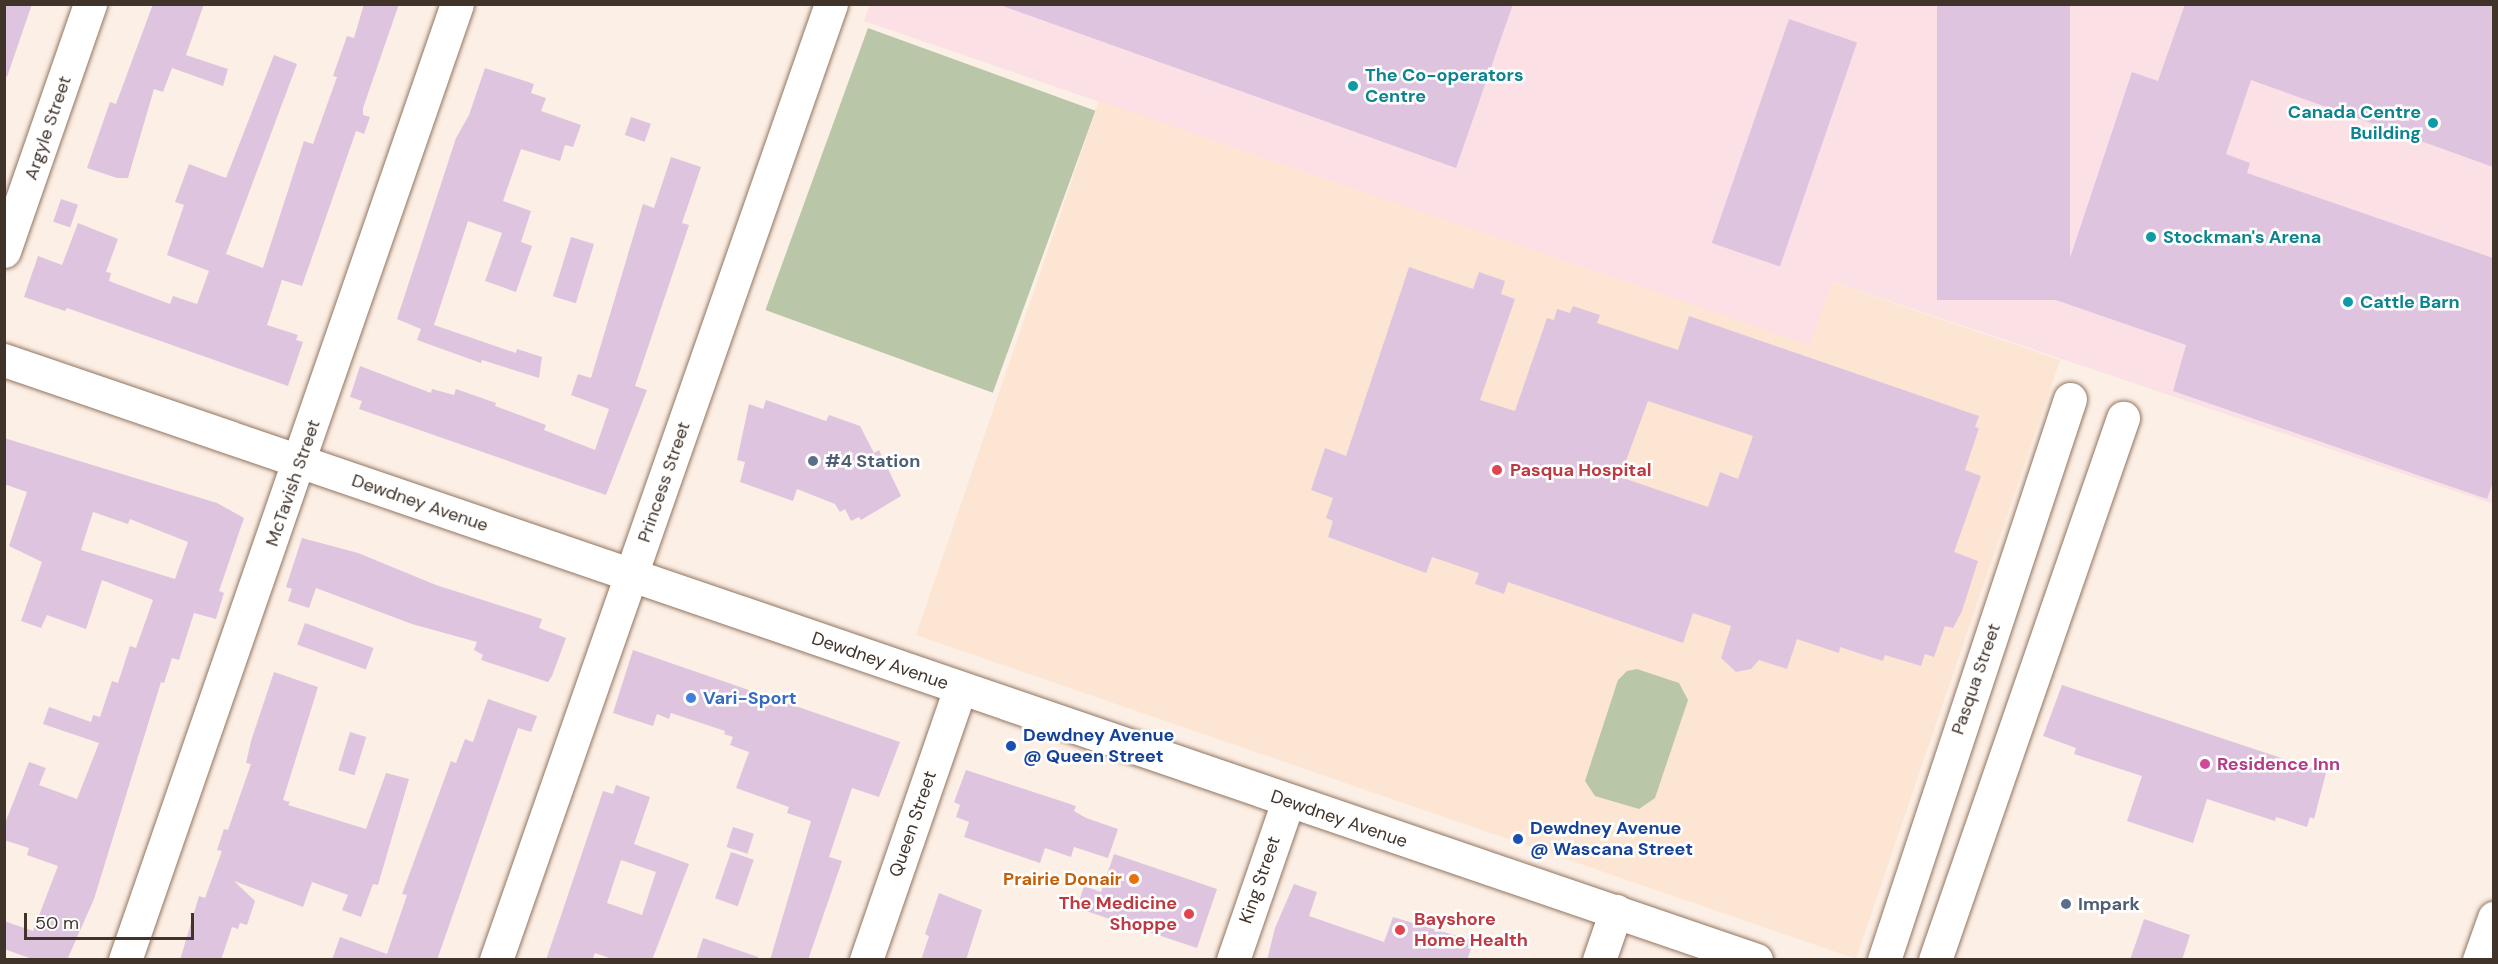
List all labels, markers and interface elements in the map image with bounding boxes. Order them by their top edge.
place label: The Co-operators Centre [1365,65,1523,107]
street label: Argyle Street [20,73,76,183]
marker: The Co-operators Centre [1346,79,1360,93]
place label: Canada Centre Building [2288,102,2421,144]
marker: Canada Centre Building [2426,116,2440,130]
place label: Stockman's Arena [2163,226,2321,248]
marker: Stockman's Arena [2144,230,2158,244]
place label: Cattle Barn [2360,291,2460,313]
marker: Cattle Barn [2341,295,2355,309]
street label: McTavish Street [261,417,325,549]
street label: Princess Street [633,419,695,545]
place label: #4 Station [825,450,920,472]
marker: #4 Station [806,454,820,468]
place label: Pasqua Hospital [1510,459,1652,481]
marker: Pasqua Hospital [1488,461,1506,479]
street label: Dewdney Avenue [349,469,491,537]
street label: Pasqua Street [1947,621,2005,737]
street label: Dewdney Avenue [809,627,951,695]
place label: Vari-Sport [703,687,797,709]
marker: Vari-Sport [684,691,698,705]
place label: Dewdney Avenue @ Queen Street [1023,725,1174,768]
marker: Dewdney Avenue @ Queen Street [1004,739,1018,753]
place label: Residence Inn [2217,753,2340,775]
marker: Residence Inn [2198,757,2212,771]
street label: Queen Street [885,768,941,880]
street label: Dewdney Avenue [1268,785,1410,853]
place label: Dewdney Avenue @ Wascana Street [1530,818,1693,860]
marker: Dewdney Avenue @ Wascana Street [1511,832,1525,846]
street label: King Street [1235,833,1285,927]
place label: Prairie Donair [1003,868,1122,890]
marker: Prairie Donair [1127,872,1141,886]
place label: The Medicine Shoppe [1059,893,1177,936]
place label: Impark [2078,893,2140,915]
marker: Impark [2059,897,2073,911]
scale bar [27,901,196,939]
marker: The Medicine Shoppe [1182,907,1196,921]
place label: Bayshore Home Health [1414,909,1528,952]
text: 50 m [35,911,79,935]
marker: Bayshore Home Health [1391,921,1409,939]

